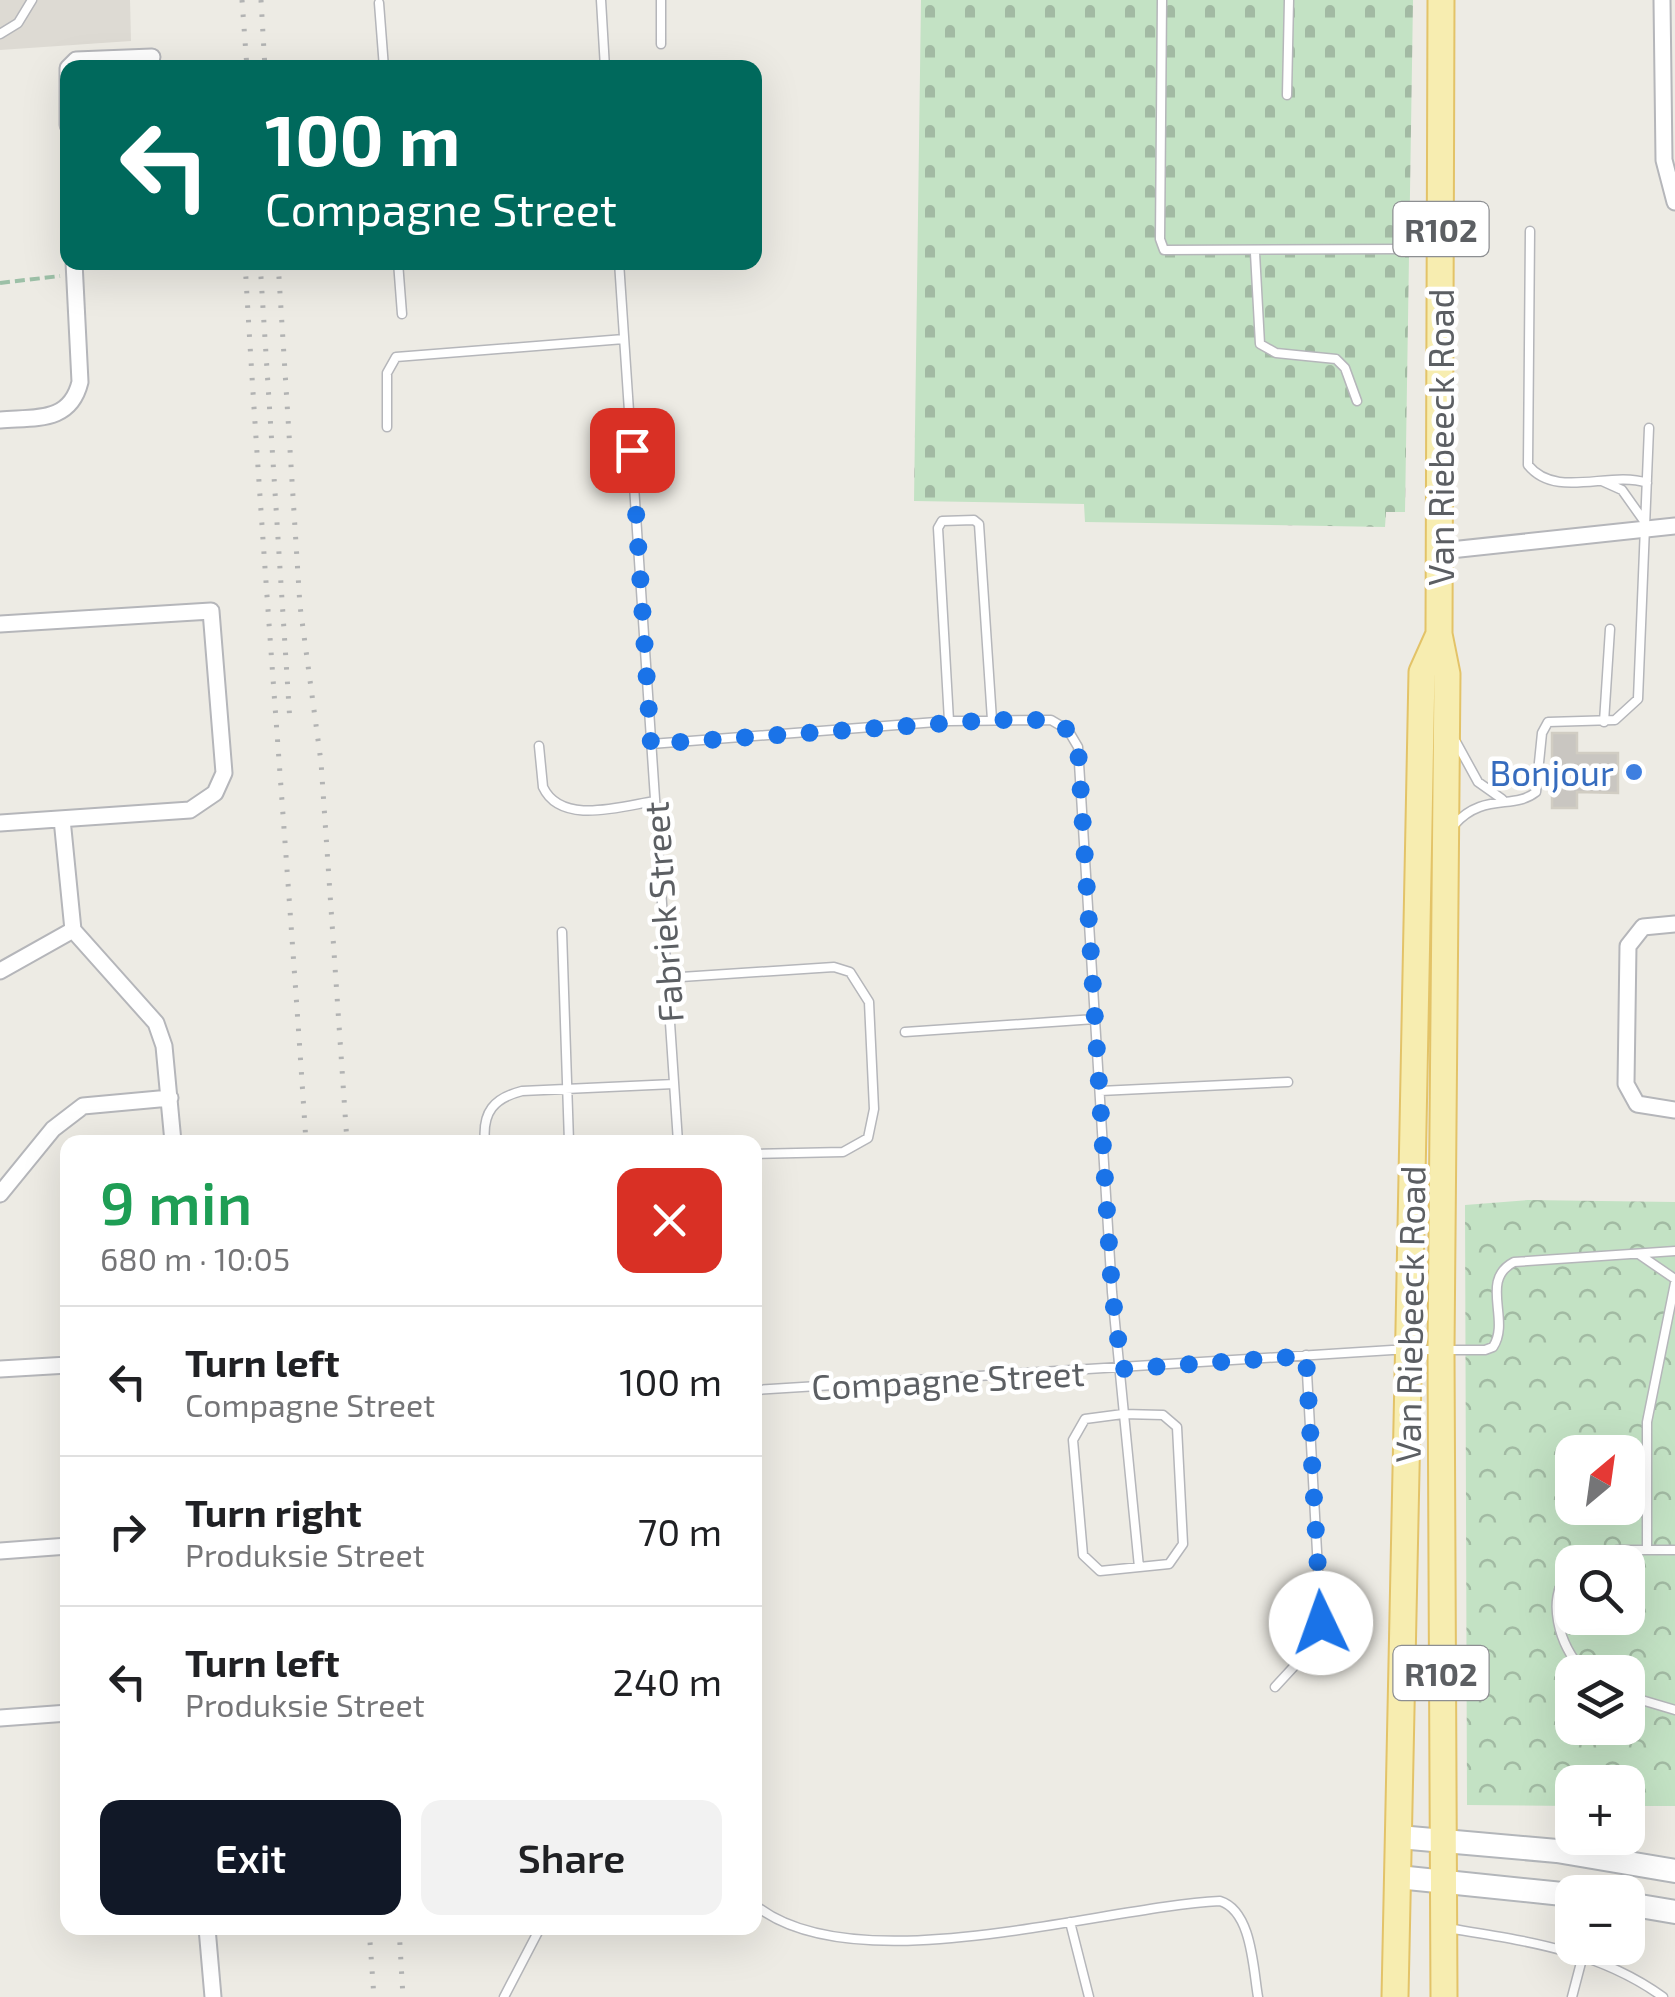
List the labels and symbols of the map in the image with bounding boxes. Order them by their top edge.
road number: R102 [1394,202,1488,256]
street label: Van Riebeeck Road [1419,288,1461,586]
pin [590,408,675,493]
place label: Bonjour [1489,751,1614,793]
marker: Bonjour [1623,761,1645,783]
street label: Fabriek Street [633,800,691,1024]
street label: Van Riebeeck Road [1385,1165,1433,1463]
street label: Compagne Street [810,1351,1086,1407]
north arrow [1555,1435,1645,1525]
position arrow [1269,1571,1373,1675]
road number: R102 [1394,1646,1488,1700]

